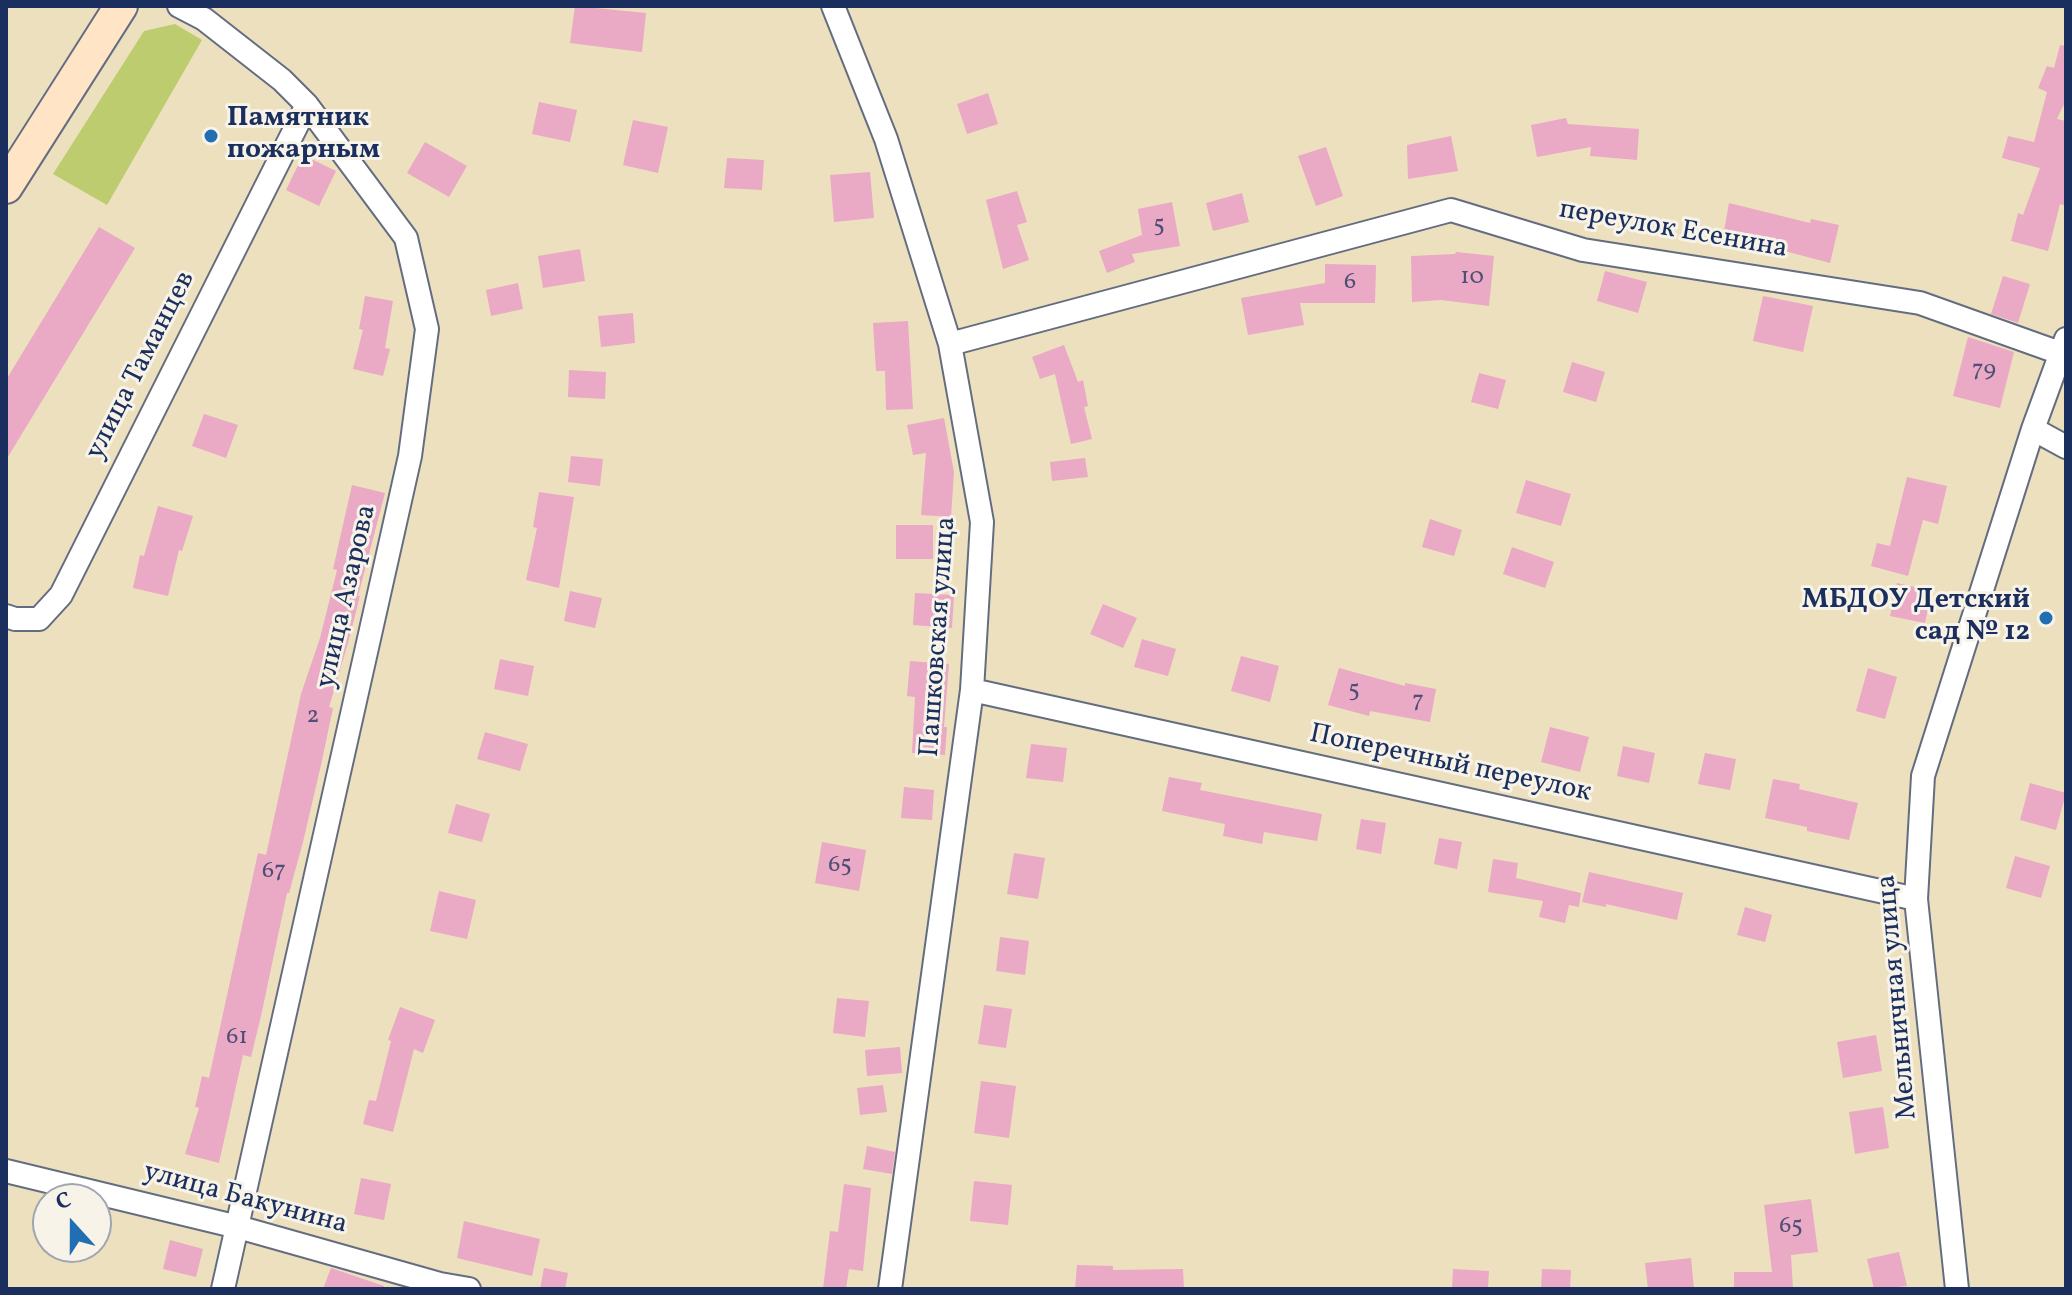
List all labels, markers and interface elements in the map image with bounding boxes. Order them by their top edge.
place label: Памятник пожарным [227,103,380,169]
marker: Памятник пожарным [202,127,220,145]
street label: переулок Есенина [1556,194,1790,268]
house number: 5 [1153,213,1165,241]
house number: 10 [1460,265,1484,293]
street label: улица Таманцев [80,266,204,466]
house number: 6 [1344,270,1356,298]
house number: 79 [1972,358,1996,386]
street label: улица Азарова [311,502,385,692]
street label: Пашковская улица [915,516,965,758]
place label: МБДОУ Детский сад № 12 [1802,585,2030,651]
marker: МБДОУ Детский сад № 12 [2037,609,2055,627]
house number: 5 [1348,678,1360,706]
house number: 7 [1412,689,1424,717]
house number: 2 [307,704,319,732]
street label: Поперечный переулок [1306,719,1594,811]
house number: 65 [828,853,852,881]
house number: 67 [262,859,286,887]
street label: Мельничная улица [1872,873,1926,1121]
house number: 61 [226,1025,248,1053]
street label: улица Бакунина [139,1157,351,1243]
north arrow [32,1183,112,1263]
text: С [52,1185,76,1219]
house number: 65 [1779,1214,1803,1242]

